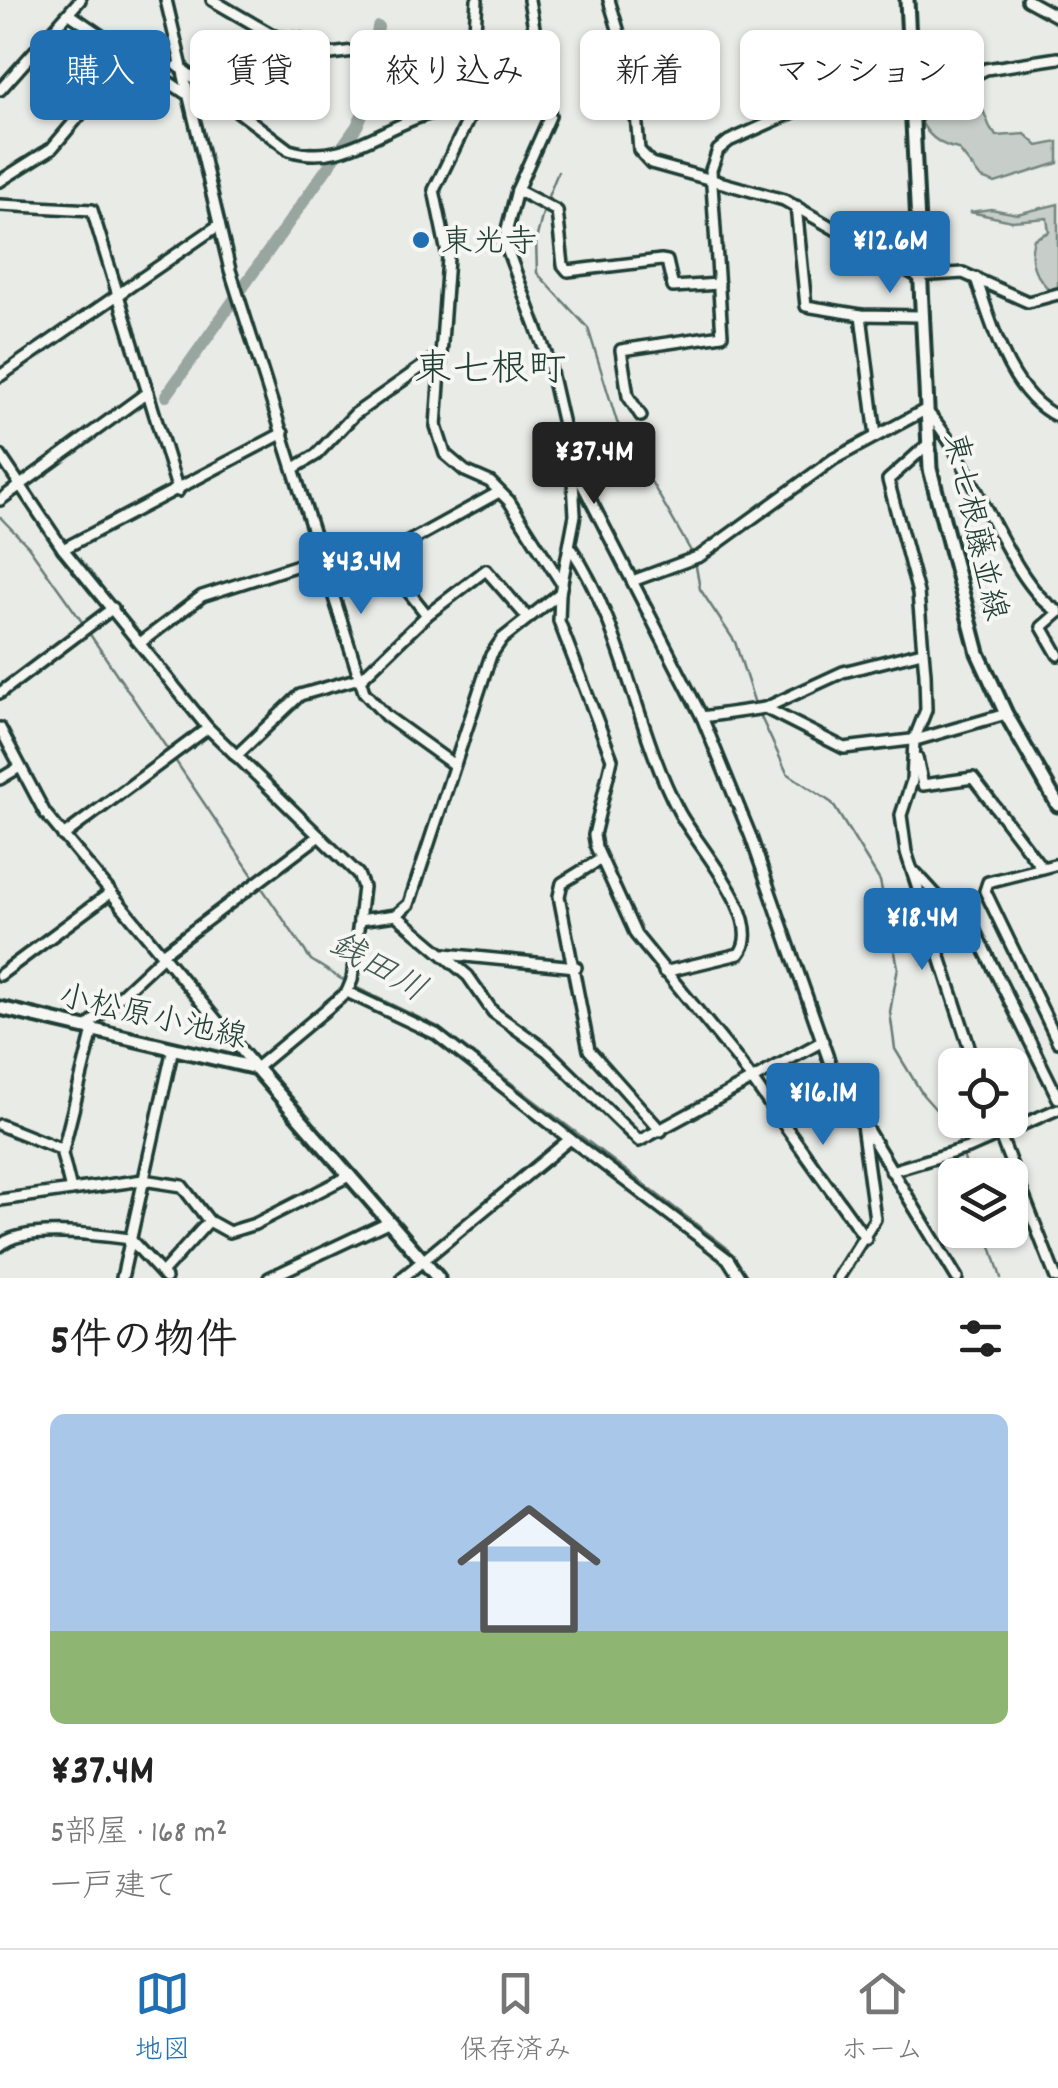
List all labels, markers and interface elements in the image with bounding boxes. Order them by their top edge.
chip: 購入 [30,30,170,120]
chip: 賃貸 [190,30,330,120]
chip: 絞り込み [350,30,560,120]
chip: 新着 [580,30,720,120]
chip: マンション [740,30,984,120]
pin: ¥12.6M [809,211,971,296]
text: ¥12.6M [852,220,928,266]
place label: 東光寺 [441,222,537,268]
marker: 東光寺 [410,229,432,251]
district label: 東七根町 [414,345,566,400]
pin: ¥37.4M [513,422,675,507]
street label: 東七根藤並線 [928,428,1016,626]
text: ¥37.4M [554,431,634,477]
pin: ¥43.4M [280,532,442,617]
text: ¥43.4M [321,541,401,587]
pin: ¥18.4M [841,888,1003,973]
text: ¥18.4M [886,897,958,943]
water label: 銭田川 [319,921,434,1017]
street label: 小松原小池線 [53,976,251,1064]
map controls [938,1048,1028,1248]
button: locate [938,1048,1028,1138]
pin: ¥16.1M [742,1063,904,1148]
text: ¥16.1M [788,1072,858,1118]
button: layers [938,1158,1028,1248]
icon: filters [953,1311,1008,1366]
text: 5件の物件 [50,1314,237,1374]
icon: home [439,1479,619,1659]
text: ¥37.4M [50,1744,154,1804]
text: 5部屋 · 168 m² [50,1812,227,1858]
text: 一戸建て [50,1866,178,1912]
tab: 地図 [135,1966,191,2073]
tab: 保存済み [460,1966,572,2073]
tab: ホーム [841,1966,923,2073]

